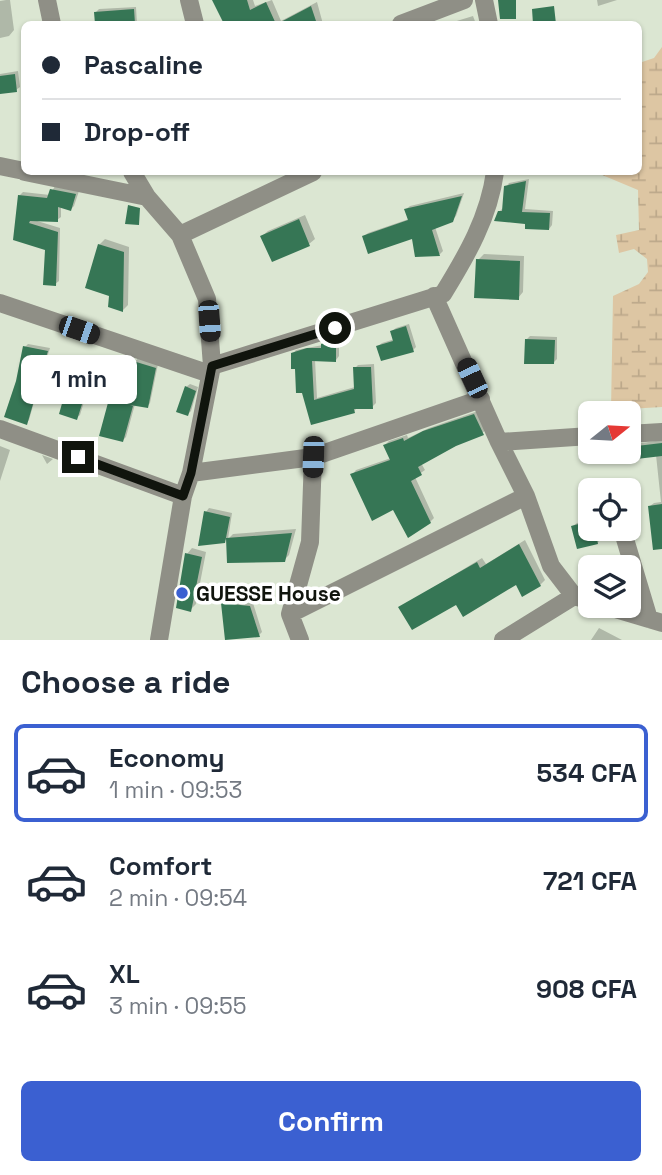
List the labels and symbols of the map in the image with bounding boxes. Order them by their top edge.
car [198,299,221,343]
route start [319,312,351,344]
car [56,313,103,347]
car [454,355,491,401]
callout: 1 min [20,356,136,405]
north arrow [578,401,640,464]
car [302,436,325,478]
route end [62,441,94,473]
place label: GUESSE House [196,580,341,607]
marker: GUESSE House [174,585,190,601]

